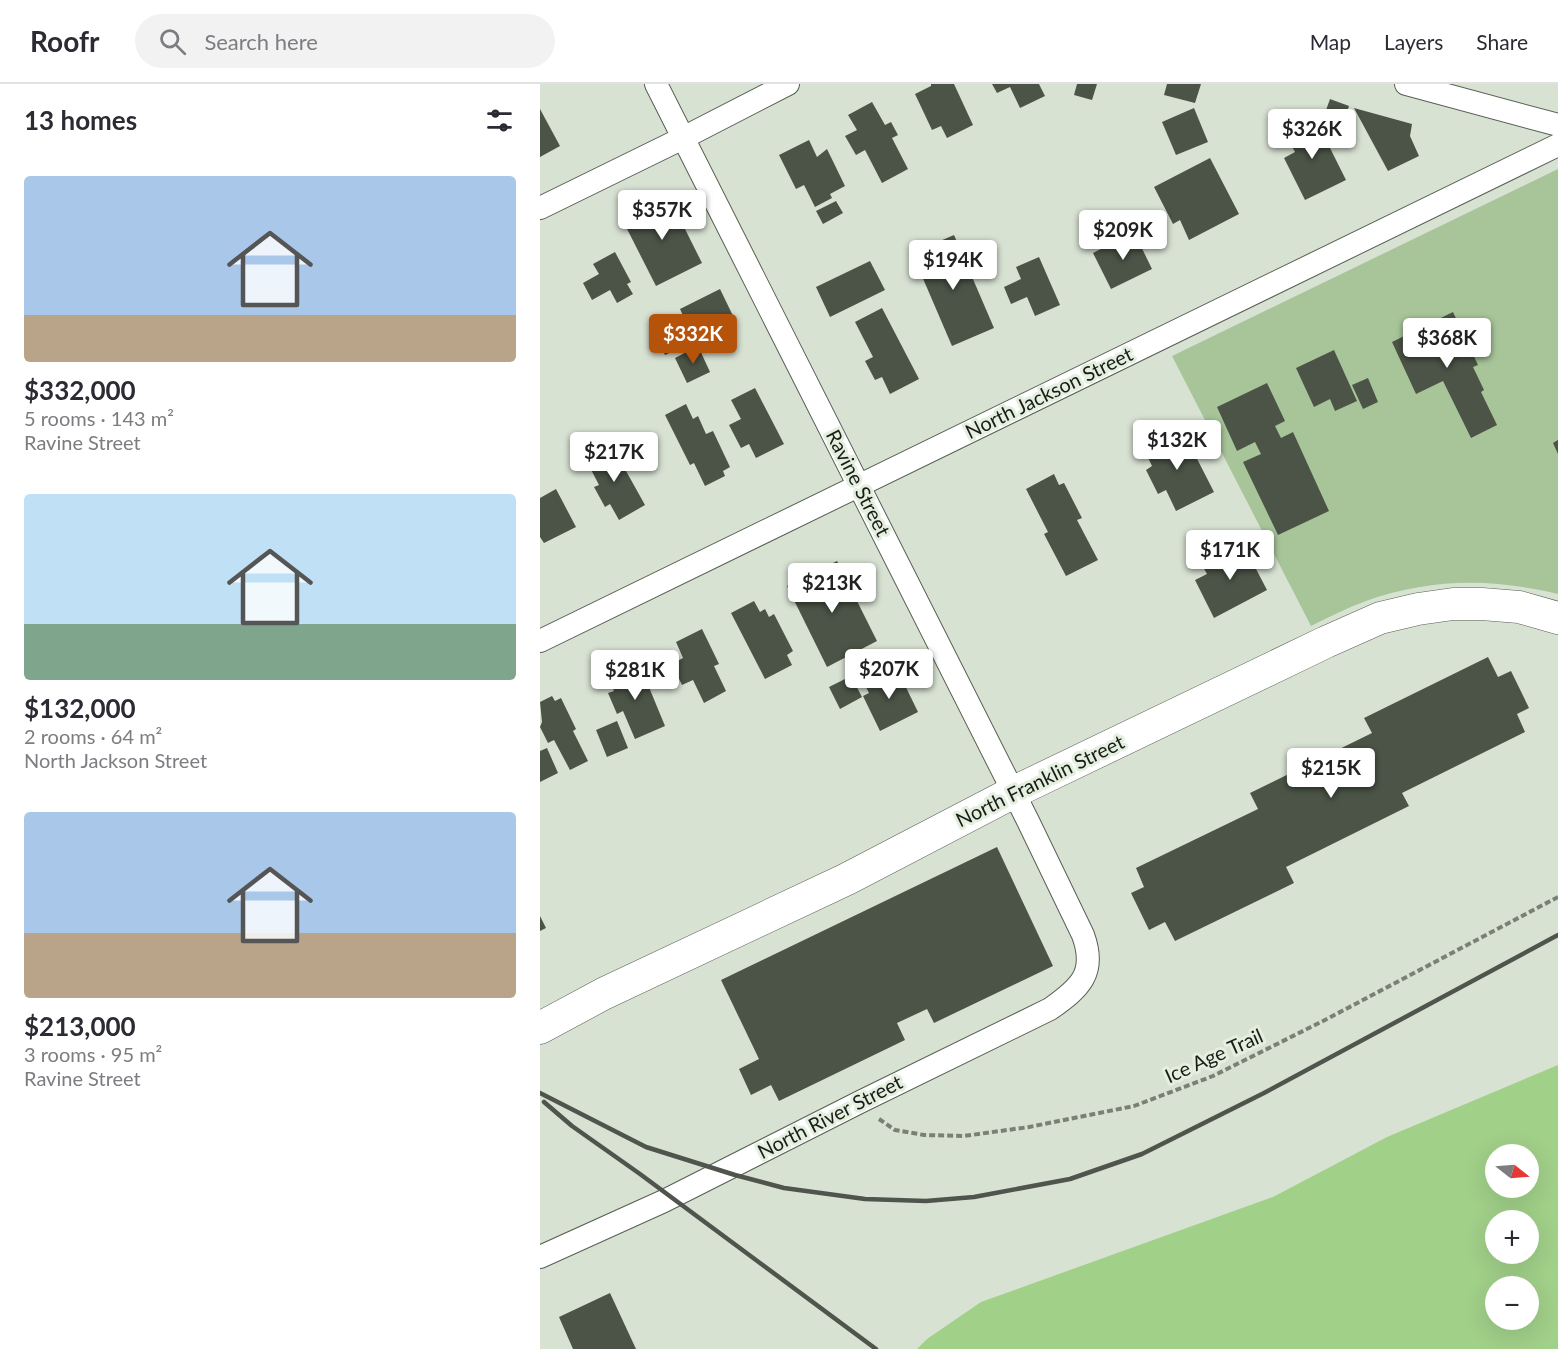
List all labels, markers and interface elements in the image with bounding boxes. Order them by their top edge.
search box [135,14,555,68]
text: Roofr [30,24,99,58]
icon: search [156,25,189,58]
text: Search here [204,28,318,55]
text: Map [1310,29,1351,54]
text: Layers [1384,29,1443,54]
text: Share [1476,29,1528,54]
text: 13 homes [24,104,137,136]
icon: filters [483,104,516,137]
pin: $326K [1270,109,1354,160]
text: $326K [1282,116,1342,140]
pin: $357K [620,190,704,241]
text: $357K [632,197,692,221]
pin: $209K [1081,210,1165,261]
icon: home [216,215,324,323]
text: $209K [1093,217,1153,241]
pin: $194K [911,240,995,291]
text: $194K [923,247,983,271]
pin: $332K [651,314,735,365]
pin: $368K [1405,318,1489,369]
text: $332K [663,321,723,345]
text: $368K [1417,325,1477,349]
street label: North Jackson Street [961,341,1136,443]
text: $332,000 [24,374,136,406]
text: 5 rooms · 143 m² [24,406,174,430]
pin: $132K [1135,420,1219,471]
street label: Ravine Street [822,425,896,540]
text: $132K [1147,427,1207,451]
text: Ravine Street [24,430,141,454]
pin: $217K [572,432,656,483]
text: $217K [584,439,644,463]
pin: $171K [1188,530,1272,581]
icon: home [216,533,324,641]
text: $171K [1200,537,1260,561]
pin: $213K [790,563,874,614]
text: $213K [802,570,862,594]
pin: $207K [847,649,931,700]
pin: $281K [593,650,677,701]
text: $207K [859,656,919,680]
text: $281K [605,657,665,681]
text: $132,000 [24,692,136,724]
text: 2 rooms · 64 m² [24,724,162,748]
street label: North Franklin Street [951,729,1128,831]
text: North Jackson Street [24,748,207,772]
pin: $215K [1289,748,1373,799]
text: $215K [1301,755,1361,779]
icon: home [216,851,324,959]
text: $213,000 [24,1010,136,1042]
street label: Ice Age Trail [1161,1023,1266,1087]
text: 3 rooms · 95 m² [24,1042,162,1066]
text: Ravine Street [24,1066,141,1090]
street label: North River Street [753,1069,906,1163]
north arrow [1485,1144,1539,1198]
map controls [1485,1144,1539,1330]
button: + [1485,1210,1539,1264]
button: − [1485,1276,1539,1330]

